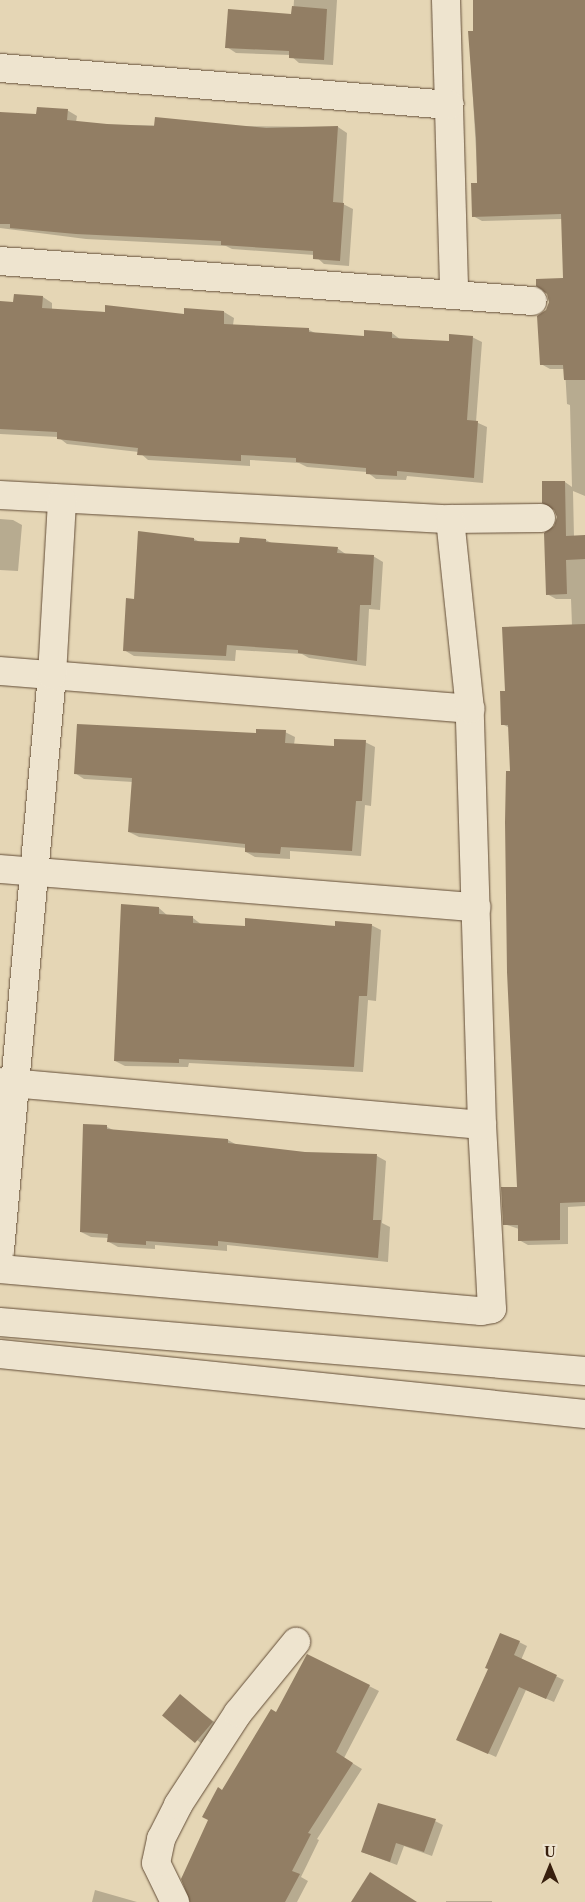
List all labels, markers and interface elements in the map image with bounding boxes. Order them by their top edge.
north arrow [525,1842,575,1892]
text: U [544,1843,556,1861]

